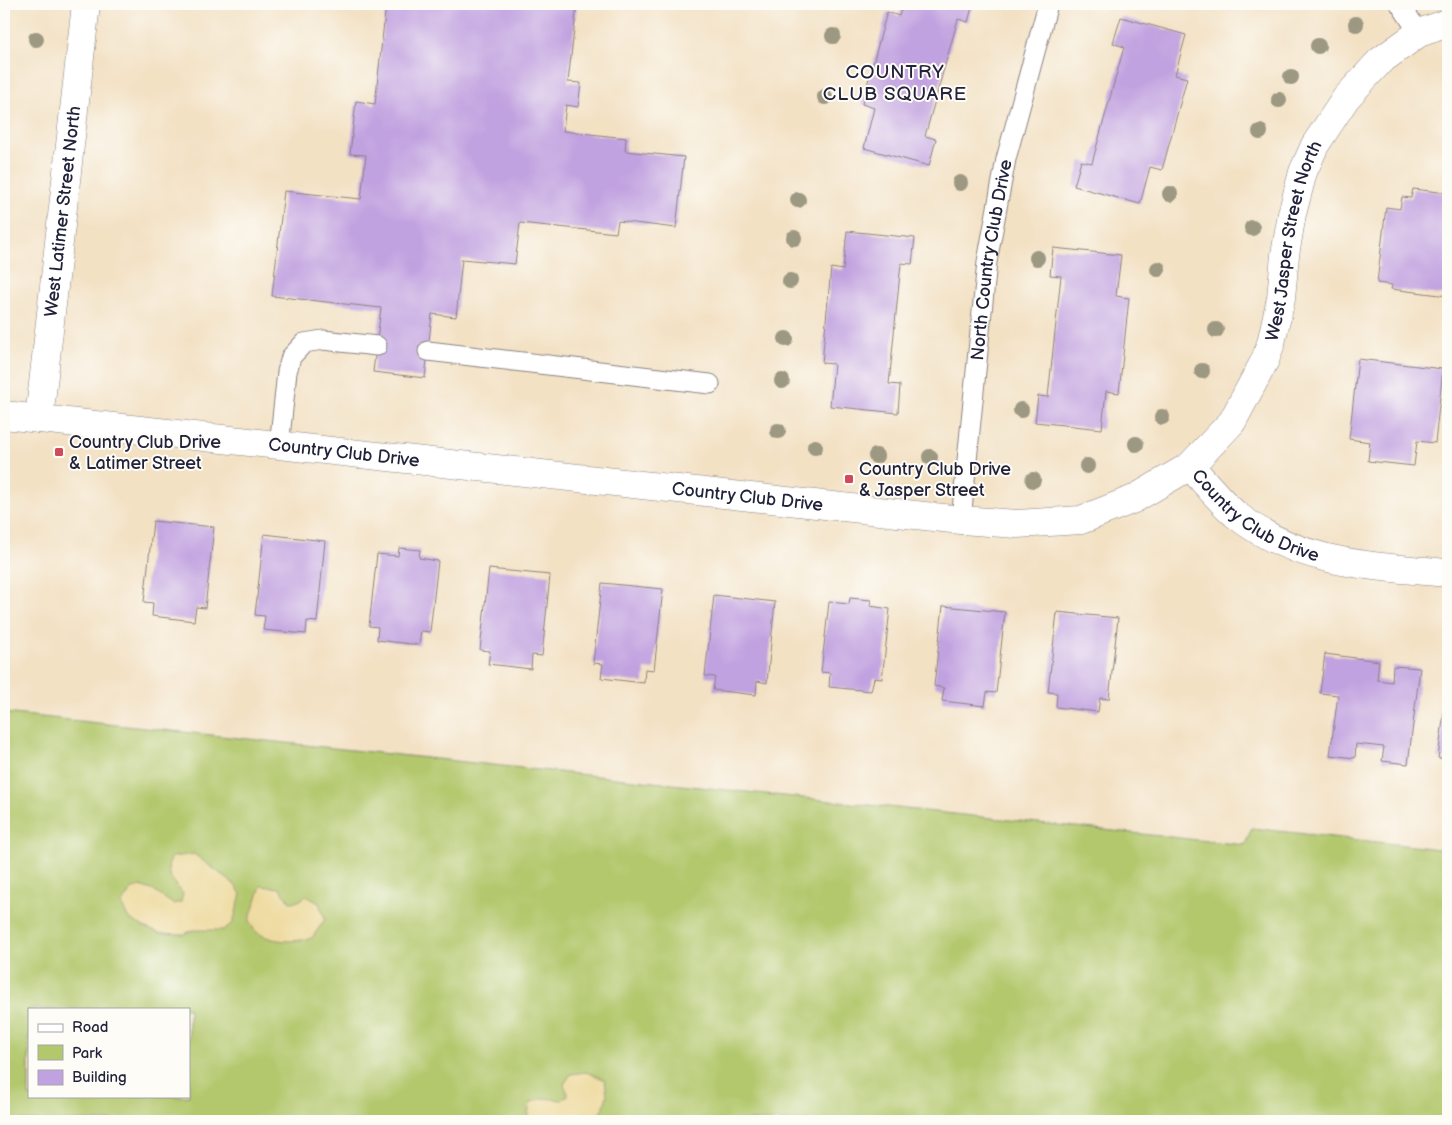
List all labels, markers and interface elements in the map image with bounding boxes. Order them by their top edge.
district label: COUNTRY CLUB SQUARE [823,61,967,106]
street label: West Latimer Street North [41,105,85,318]
street label: West Jasper Street North [1262,138,1327,343]
street label: North Country Club Drive [967,157,1017,361]
place label: Country Club Drive & Latimer Street [69,432,221,474]
street label: Country Club Drive [267,434,421,472]
marker: Country Club Drive & Latimer Street [53,446,65,458]
place label: Country Club Drive & Jasper Street [859,459,1011,501]
street label: Country Club Drive [1187,465,1322,566]
marker: Country Club Drive & Jasper Street [843,473,855,485]
street label: Country Club Drive [671,478,825,516]
legend [28,1008,190,1098]
text: Road [72,1018,108,1037]
text: Park [72,1044,103,1063]
text: Building [72,1068,127,1087]

